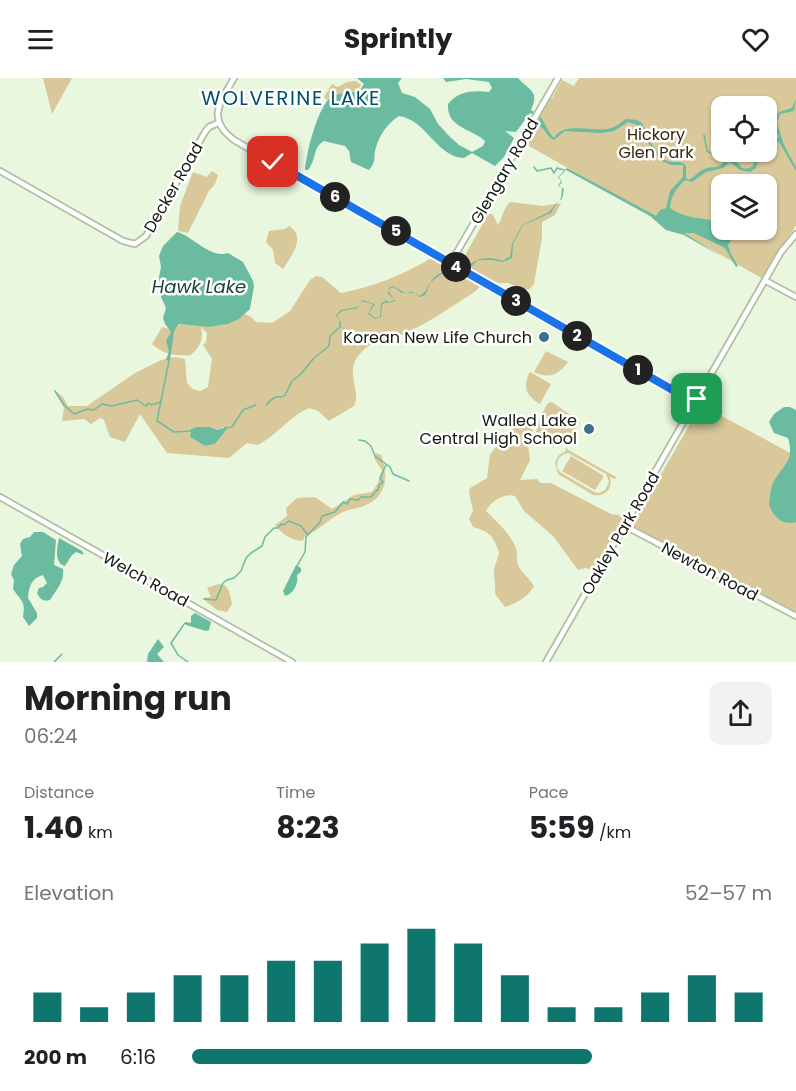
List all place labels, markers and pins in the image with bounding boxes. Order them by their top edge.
pin [247,136,298,187]
pin: 6 [320,182,350,212]
pin: 5 [381,216,411,246]
pin: 4 [441,252,471,282]
pin: 3 [501,286,531,316]
pin: 2 [562,321,592,351]
place label: Korean New Life Church [343,326,532,349]
marker: Korean New Life Church [537,330,551,344]
pin: 1 [623,355,653,385]
pin [671,373,722,424]
place label: Walled Lake Central High School [420,409,577,450]
marker: Walled Lake Central High School [582,422,596,436]

